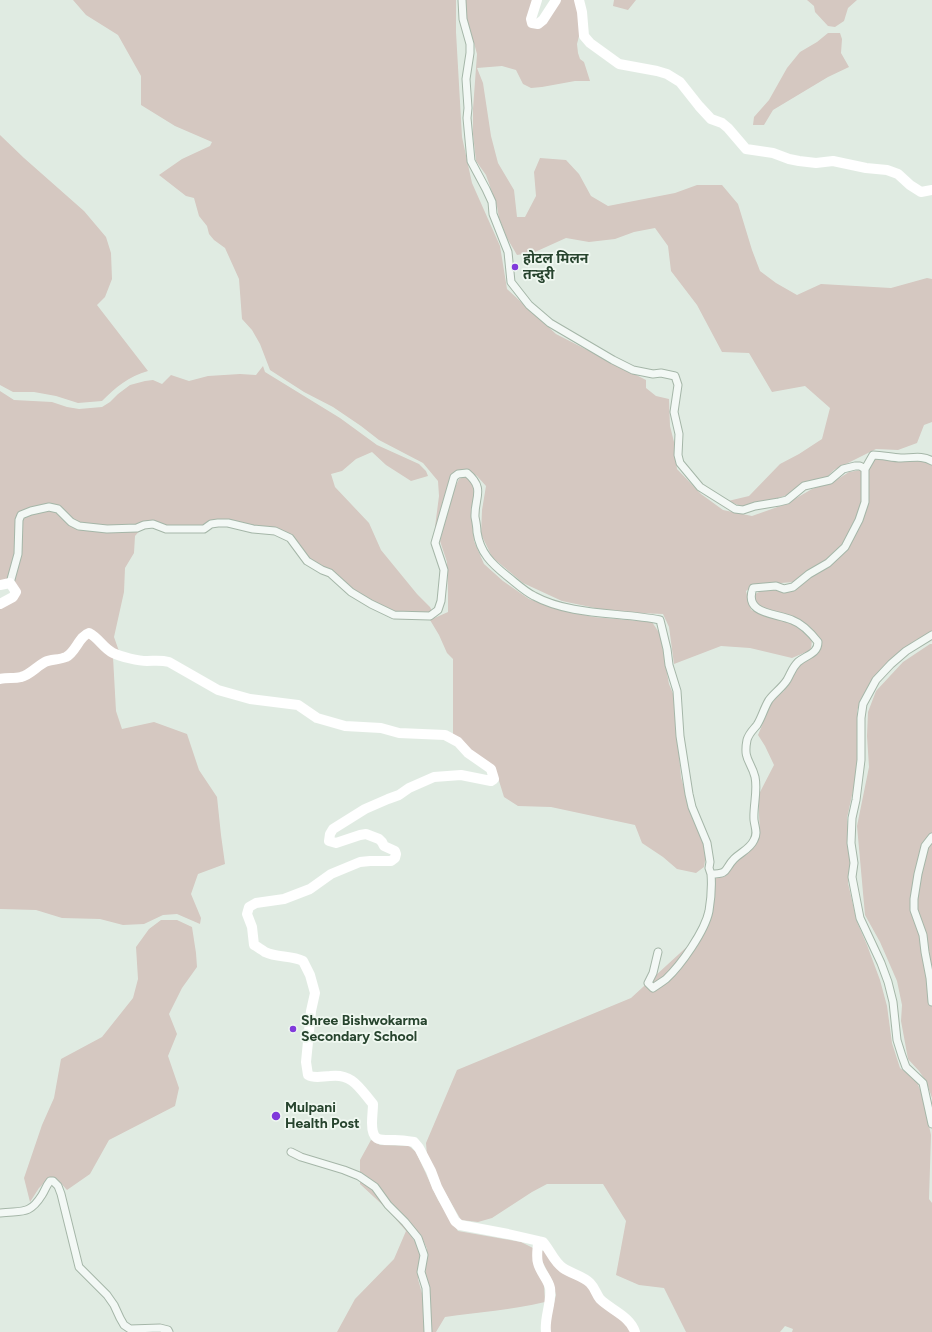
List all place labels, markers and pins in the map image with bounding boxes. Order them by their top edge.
place label: होटल मिलन तन्दुरी [523,251,588,284]
marker: होटल मिलन तन्दुरी [510,262,520,272]
place label: Shree Bishwokarma Secondary School [301,1013,427,1046]
marker: Shree Bishwokarma Secondary School [288,1024,298,1034]
place label: Mulpani Health Post [285,1100,360,1132]
marker: Mulpani Health Post [270,1110,282,1122]

